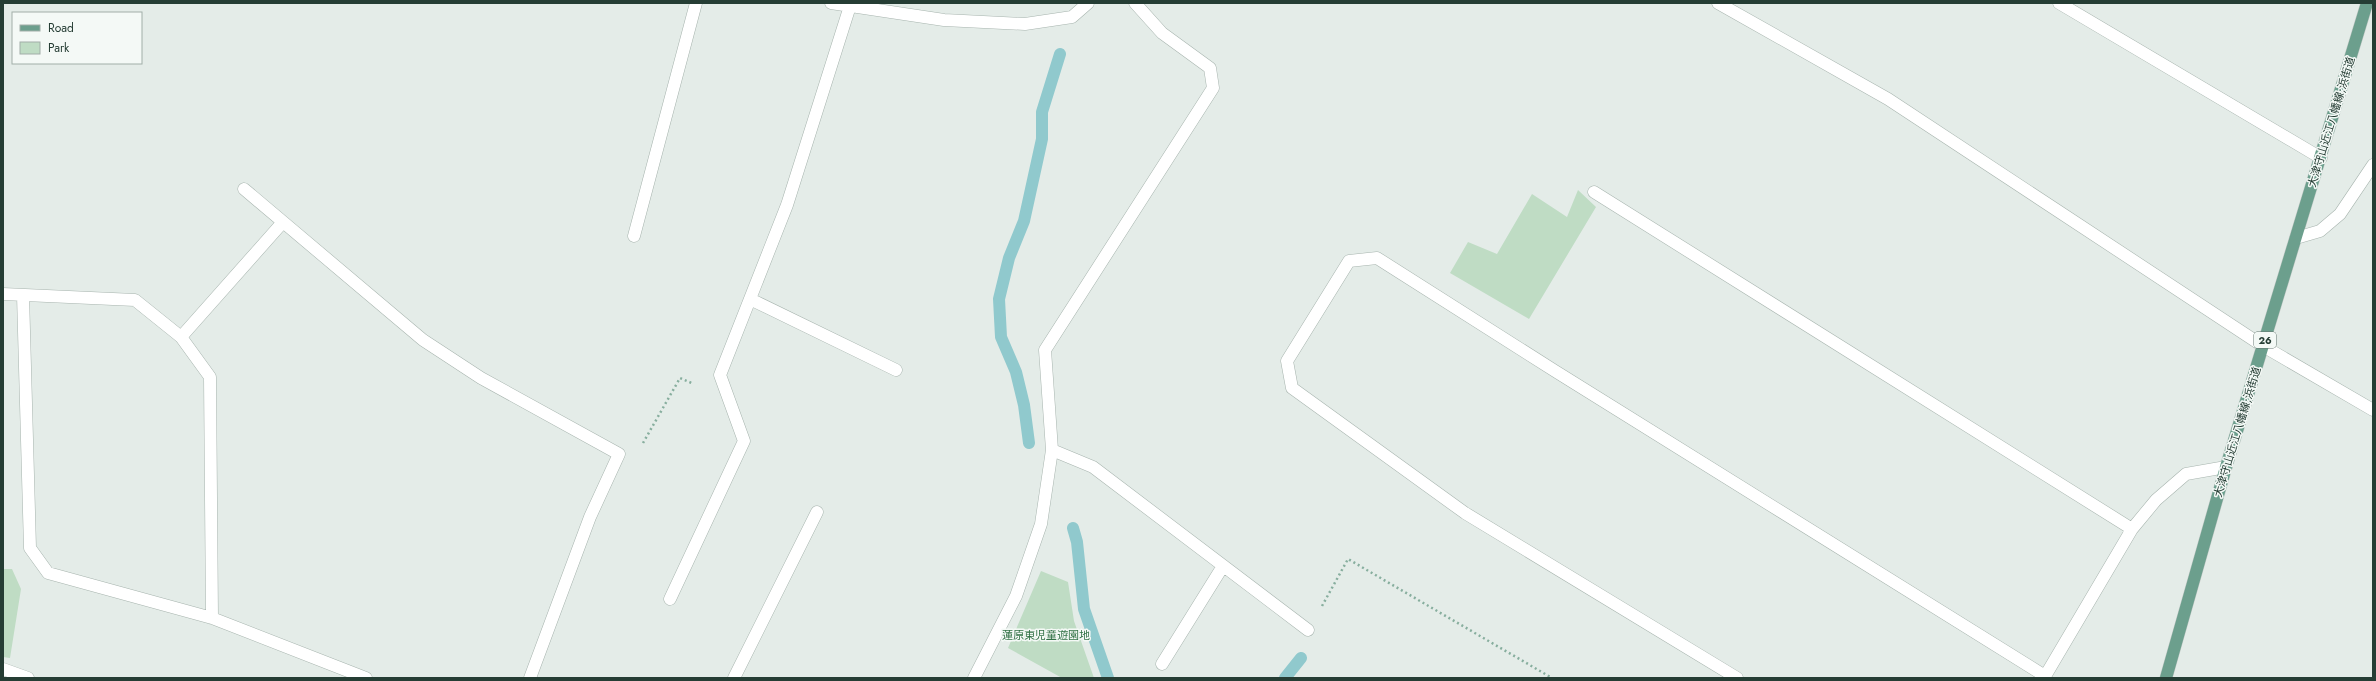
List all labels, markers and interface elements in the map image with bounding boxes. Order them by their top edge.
legend [12,12,142,64]
text: Road [48,19,74,37]
text: Park [48,39,70,57]
street label: 大津守山近江八幡線;浜街道 [2304,55,2358,189]
road number: 26 [2254,332,2276,348]
street label: 大津守山近江八幡線;浜街道 [2210,365,2264,499]
park label: 蓮原東児童遊園地 [1002,627,1090,643]

